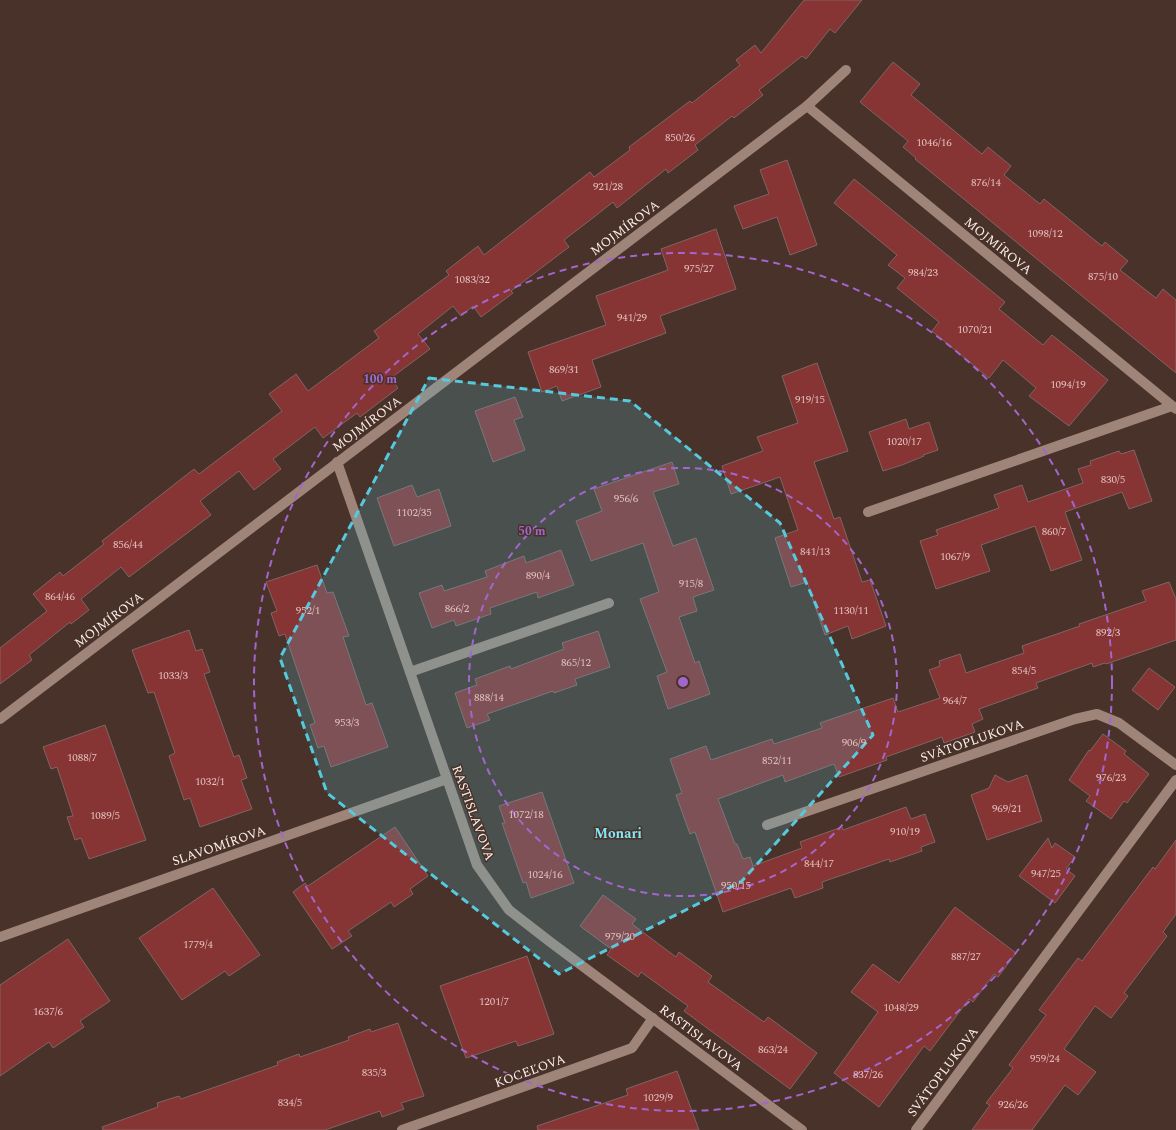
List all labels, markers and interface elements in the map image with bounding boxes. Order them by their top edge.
house number: 850/26 [665,129,696,146]
house number: 1046/16 [916,134,952,151]
house number: 876/14 [971,174,1002,191]
house number: 921/28 [593,178,624,195]
street label: MOJMÍROVA [586,195,664,261]
street label: MOJMÍROVA [960,212,1037,280]
house number: 1098/12 [1027,225,1063,242]
house number: 975/27 [684,260,715,277]
house number: 984/23 [908,264,939,281]
house number: 875/10 [1088,268,1119,285]
house number: 1083/32 [454,271,490,288]
house number: 941/29 [617,309,648,326]
house number: 1070/21 [957,321,993,338]
house number: 869/31 [549,361,579,378]
text: 100 m [363,370,397,389]
house number: 1094/19 [1050,376,1086,393]
street label: MOJMÍROVA [328,391,406,457]
house number: 919/15 [795,391,825,408]
house number: 1020/17 [886,433,922,450]
house number: 830/5 [1101,471,1125,488]
house number: 956/6 [614,490,639,507]
house number: 1102/35 [396,504,432,521]
text: 50 m [518,522,546,541]
house number: 860/7 [1042,523,1067,540]
house number: 856/44 [113,536,144,553]
house number: 841/13 [800,543,831,560]
house number: 1067/9 [940,548,971,565]
house number: 890/4 [526,567,551,584]
house number: 915/8 [679,575,704,592]
street label: MOJMÍROVA [70,587,148,653]
house number: 864/46 [45,588,76,605]
house number: 866/2 [445,600,470,617]
house number: 952/1 [296,602,320,619]
house number: 1130/11 [833,602,869,619]
house number: 892/3 [1096,624,1121,641]
house number: 865/12 [561,654,592,671]
house number: 854/5 [1012,662,1036,679]
house number: 1033/3 [158,667,189,684]
centre of rings [676,675,690,689]
house number: 888/14 [474,689,505,706]
house number: 964/7 [943,692,968,709]
house number: 953/3 [335,714,360,731]
street label: SVÄTOPLUKOVA [918,714,1027,768]
house number: 906/9 [842,734,867,751]
house number: 1088/7 [67,749,98,766]
house number: 852/11 [762,752,792,769]
street label: RASTISLAVOVA [446,762,500,864]
house number: 976/23 [1096,769,1127,786]
house number: 1032/1 [195,773,225,790]
house number: 969/21 [992,800,1022,817]
house number: 1072/18 [508,806,544,823]
house number: 1089/5 [90,807,120,824]
street label: SLAVOMÍROVA [170,821,269,871]
district label: Monari [594,823,642,844]
house number: 910/19 [890,823,921,840]
house number: 844/17 [804,855,835,872]
house number: 947/25 [1031,865,1061,882]
house number: 1024/16 [527,866,563,883]
house number: 950/15 [721,877,751,894]
house number: 979/20 [605,928,636,945]
house number: 1779/4 [183,936,214,953]
house number: 887/27 [951,948,982,965]
house number: 1201/7 [479,993,510,1010]
house number: 1048/29 [883,999,919,1016]
street label: RASTISLAVOVA [655,1000,747,1076]
house number: 1637/6 [33,1003,64,1020]
street label: SVÄTOPLUKOVA [903,1023,984,1121]
house number: 863/24 [758,1041,789,1058]
street label: KOCEĽOVA [492,1049,568,1093]
house number: 959/24 [1030,1050,1061,1067]
house number: 835/3 [362,1064,387,1081]
house number: 837/26 [853,1066,884,1083]
house number: 1029/9 [643,1089,674,1106]
house number: 834/5 [278,1094,302,1111]
house number: 926/26 [998,1096,1029,1113]

